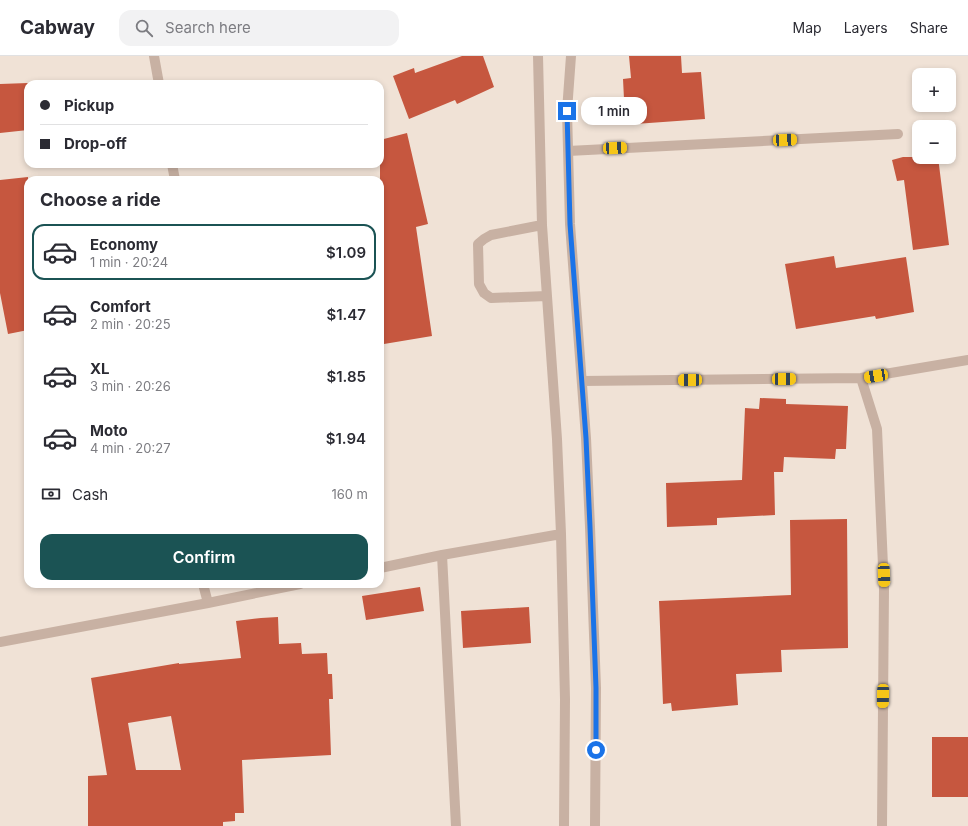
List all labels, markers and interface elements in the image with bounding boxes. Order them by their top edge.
search box [119,10,399,46]
text: Cabway [20,16,95,39]
icon: search [133,17,155,39]
text: Search here [165,18,251,37]
text: Map [793,19,822,36]
text: Layers [844,19,888,36]
text: Share [910,19,948,36]
map controls [912,68,956,164]
button: + [912,68,956,112]
text: Pickup [64,96,114,115]
callout: 1 min [581,97,647,125]
route end [558,102,576,120]
text: 1 min [598,103,630,119]
button: − [912,120,956,164]
car [773,133,797,147]
text: Drop-off [64,134,127,153]
car [603,141,627,155]
text: Choose a ride [40,189,161,210]
icon: car [42,234,78,270]
text: Economy [90,235,158,254]
text: $1.09 [326,243,366,262]
text: 1 min · 20:24 [90,254,168,270]
icon: car [42,296,78,332]
text: Comfort [90,297,151,316]
text: $1.47 [326,305,366,324]
text: 2 min · 20:25 [90,316,171,332]
icon: car [42,358,78,394]
text: XL [90,359,110,378]
text: $1.85 [326,367,366,386]
car [863,368,889,384]
car [772,373,796,385]
car [678,374,702,386]
text: 3 min · 20:26 [90,378,171,394]
icon: car [42,420,78,456]
text: Moto [90,421,128,440]
text: $1.94 [326,429,366,448]
text: 4 min · 20:27 [90,440,171,456]
icon: cash [40,483,62,505]
text: Cash [72,485,108,504]
text: 160 m [331,486,368,502]
button: Confirm [40,534,368,580]
car [878,563,890,587]
car [877,684,889,708]
route start [587,741,605,759]

